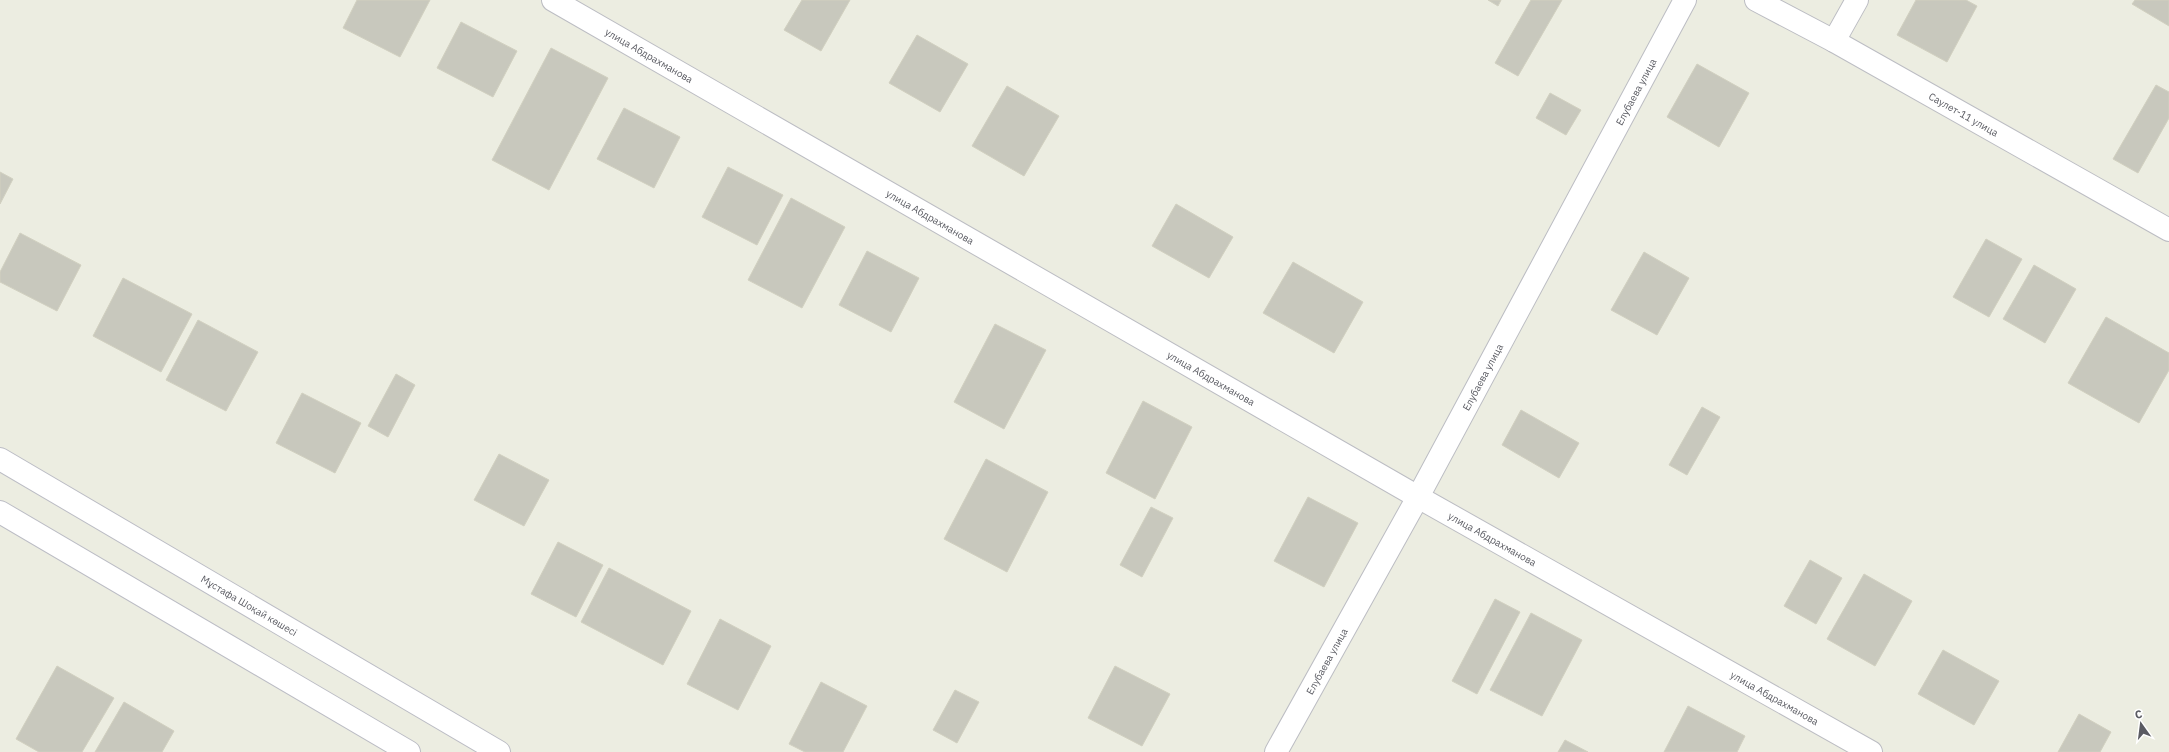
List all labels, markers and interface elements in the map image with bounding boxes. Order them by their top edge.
street label: улица Абдрахманова [603,25,696,86]
street label: Елубаева улица [1613,56,1660,128]
street label: Саулет-11 улица [1926,90,2001,140]
street label: улица Абдрахманова [884,187,977,248]
street label: Елубаева улица [1460,341,1506,413]
street label: улица Абдрахманова [1165,348,1258,409]
street label: улица Абдрахманова [1446,509,1539,570]
street label: Мұстафа Шоқай көшесі [198,572,299,639]
street label: Елубаева улица [1303,625,1351,697]
street label: улица Абдрахманова [1728,668,1821,729]
north arrow [2121,704,2161,744]
text: С [2133,707,2144,722]

